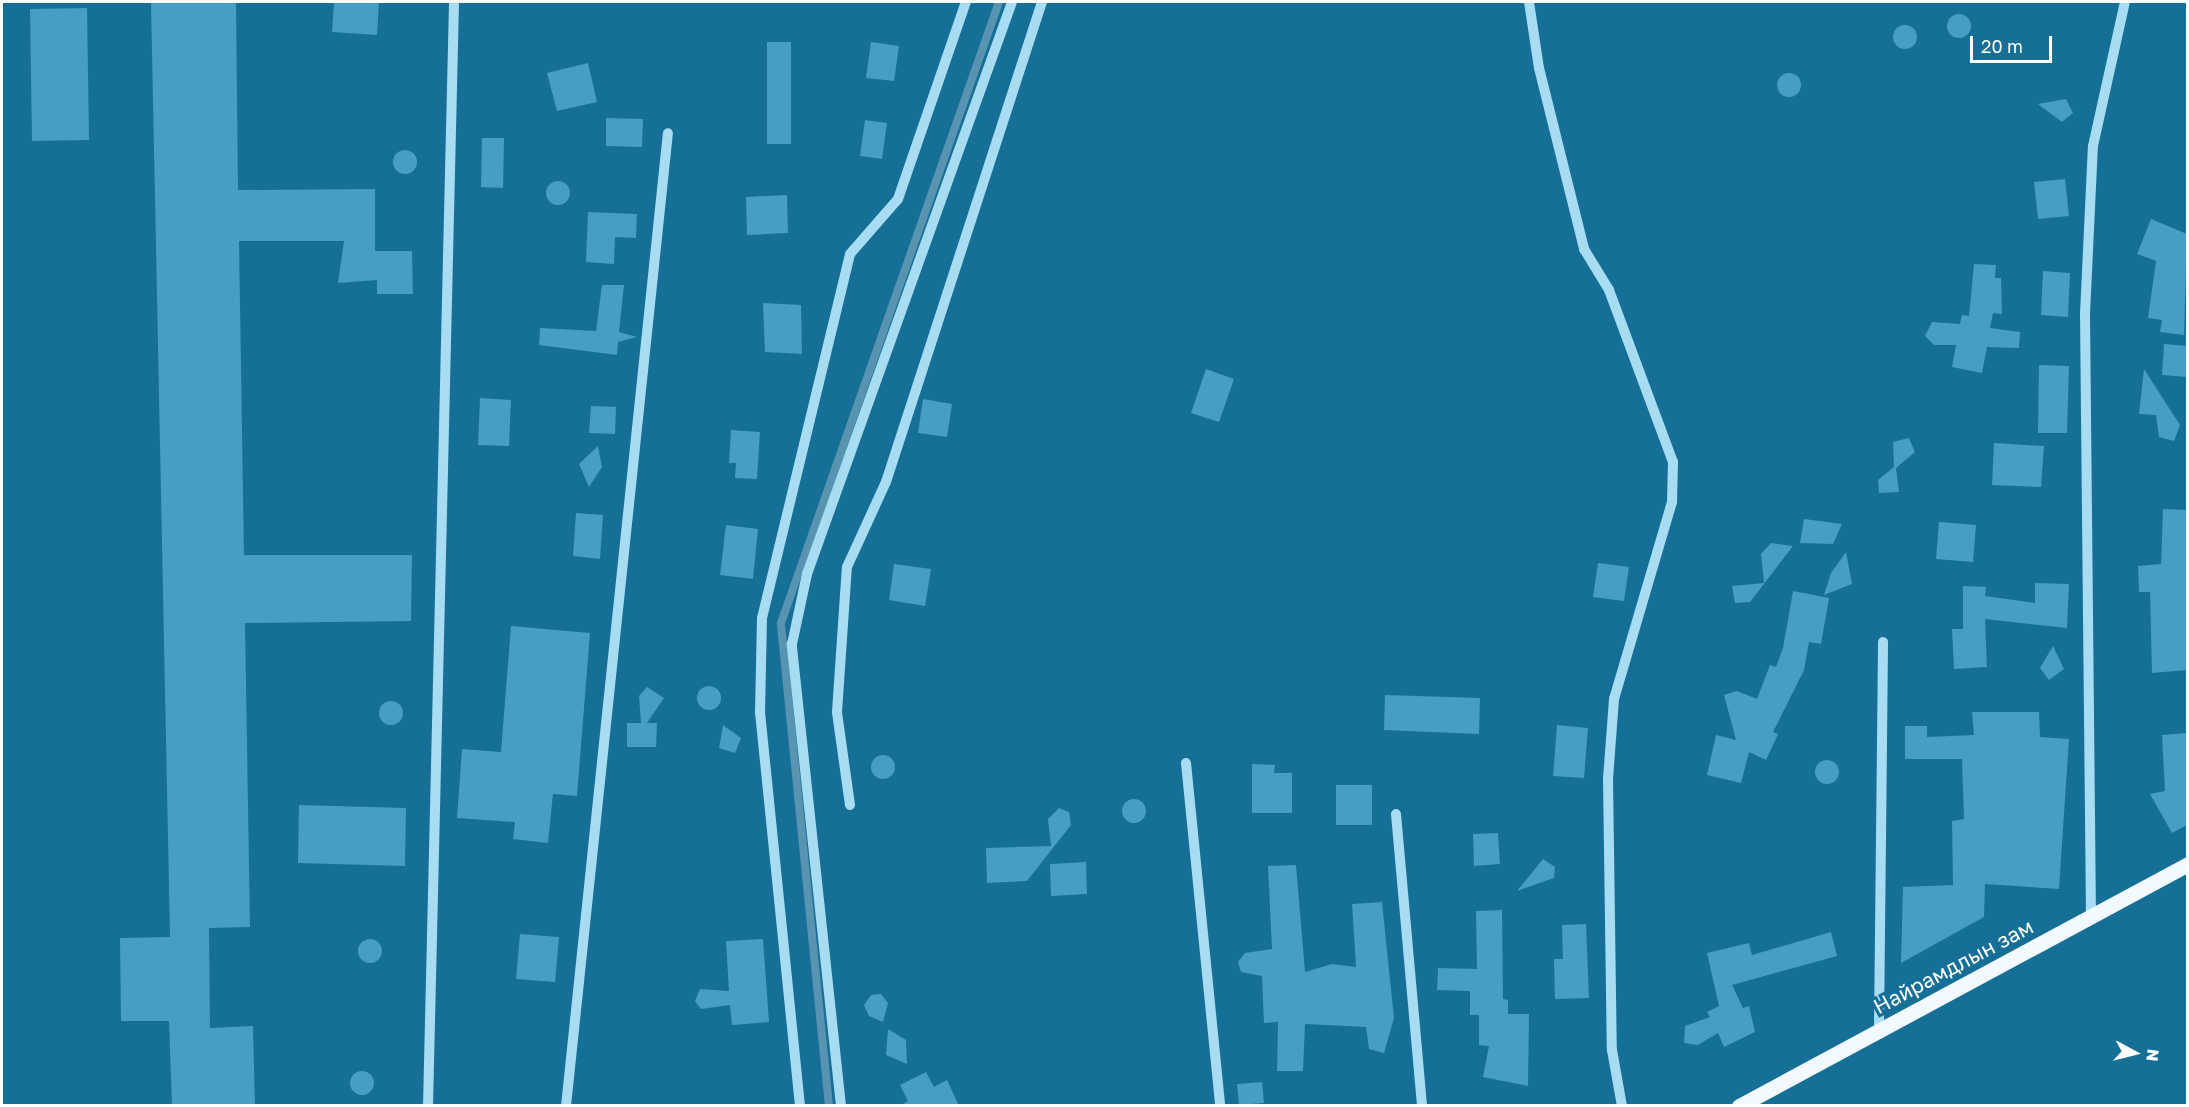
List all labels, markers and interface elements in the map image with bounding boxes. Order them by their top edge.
scale bar [1973,24,2056,62]
text: 20 m [1981,35,2023,57]
street label: Найрамдлын зам [1869,913,2037,1019]
north arrow [2105,1023,2165,1083]
text: N [2142,1048,2164,1062]

